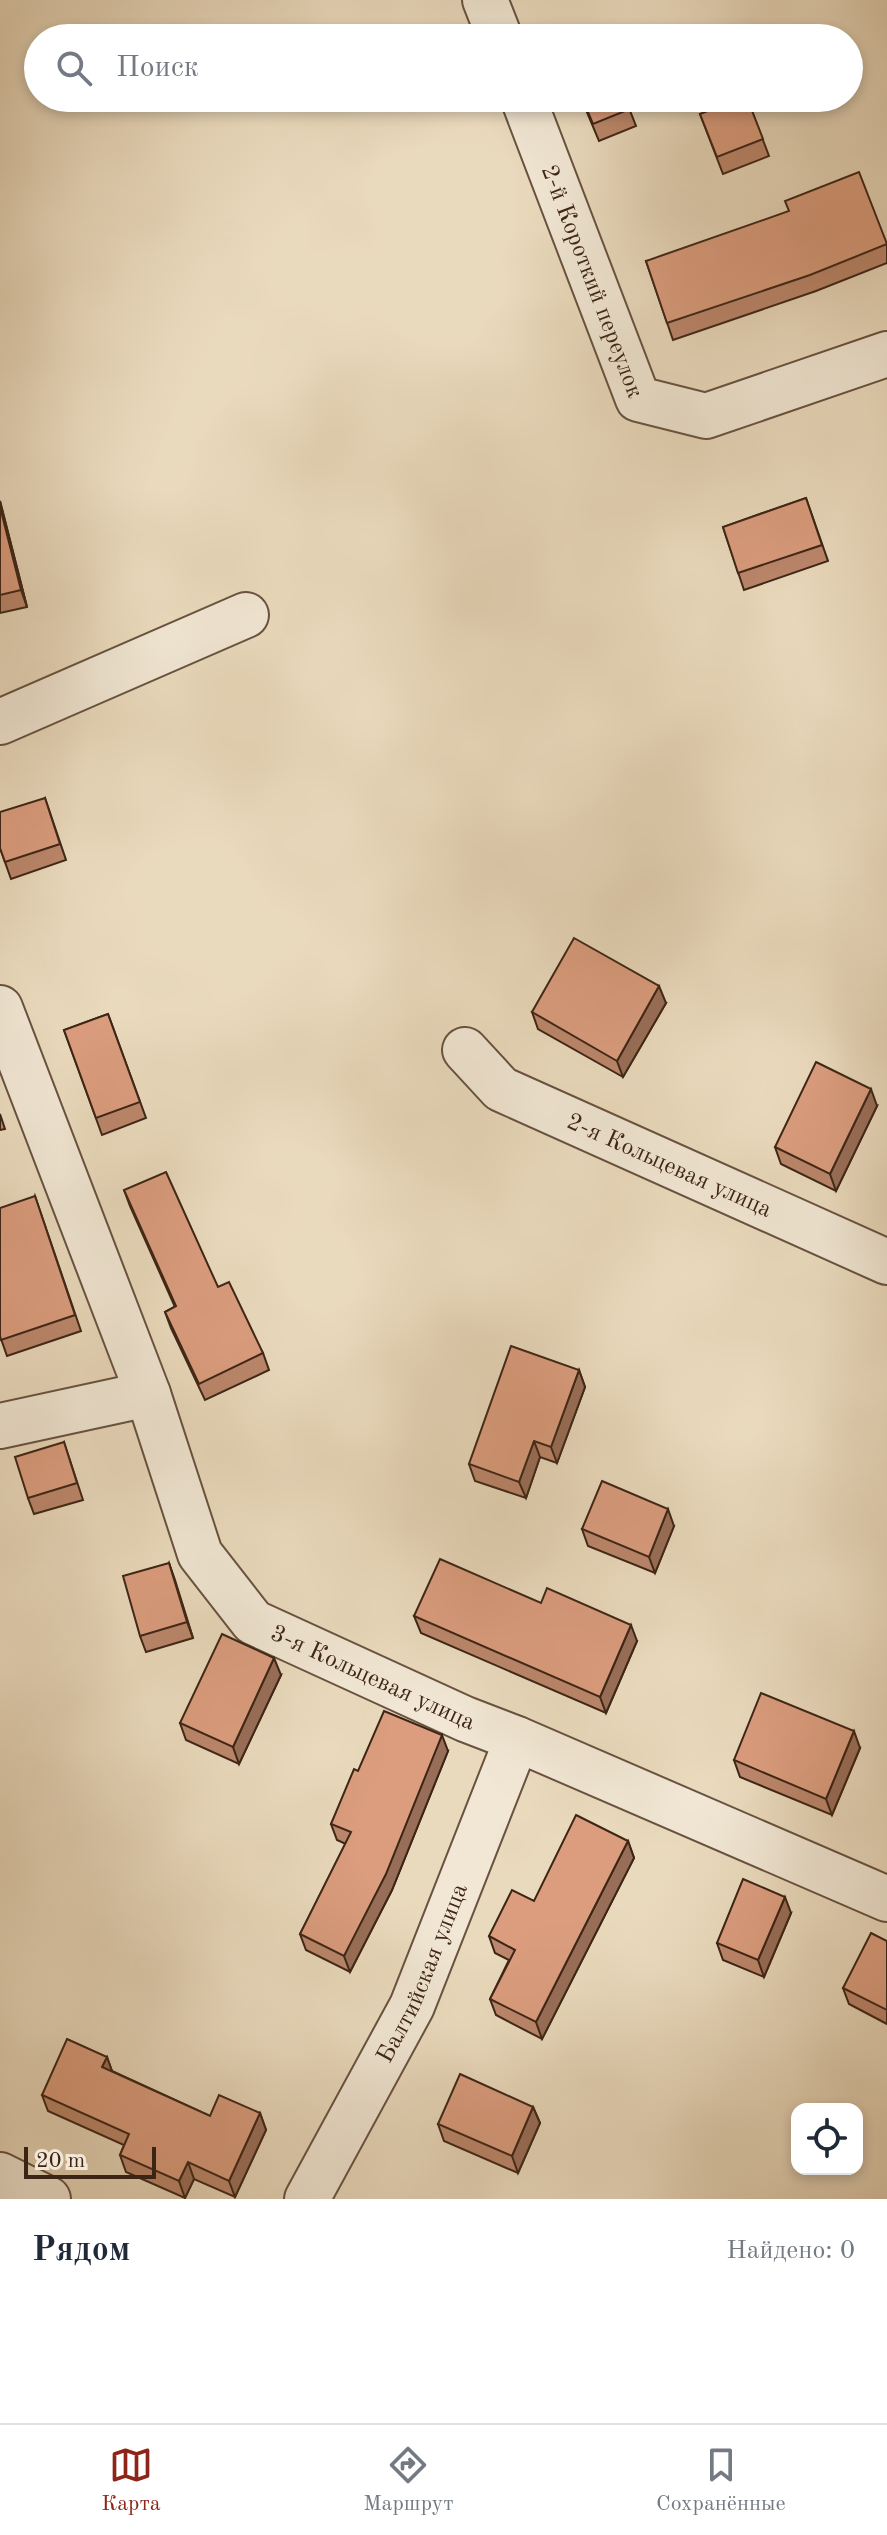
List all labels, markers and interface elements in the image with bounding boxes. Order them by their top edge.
search box [24,24,863,112]
icon: search [52,46,96,90]
text: Поиск [116,53,199,83]
street label: 2-й Короткий переулок [536,162,646,402]
street label: 2-я Кольцевая улица [563,1110,775,1223]
street label: 3-я Кольцевая улица [267,1622,478,1736]
street label: Балтийская улица [373,1880,473,2067]
map controls [791,2103,863,2175]
button: locate [791,2103,863,2175]
scale bar [24,2143,156,2179]
text: 20 m [36,2150,85,2172]
text: Рядом [32,2234,131,2268]
text: Найдено: 0 [726,2238,855,2264]
tab: Карта [101,2443,161,2518]
tab: Маршрут [363,2443,454,2518]
tab: Сохранённые [656,2443,786,2518]

